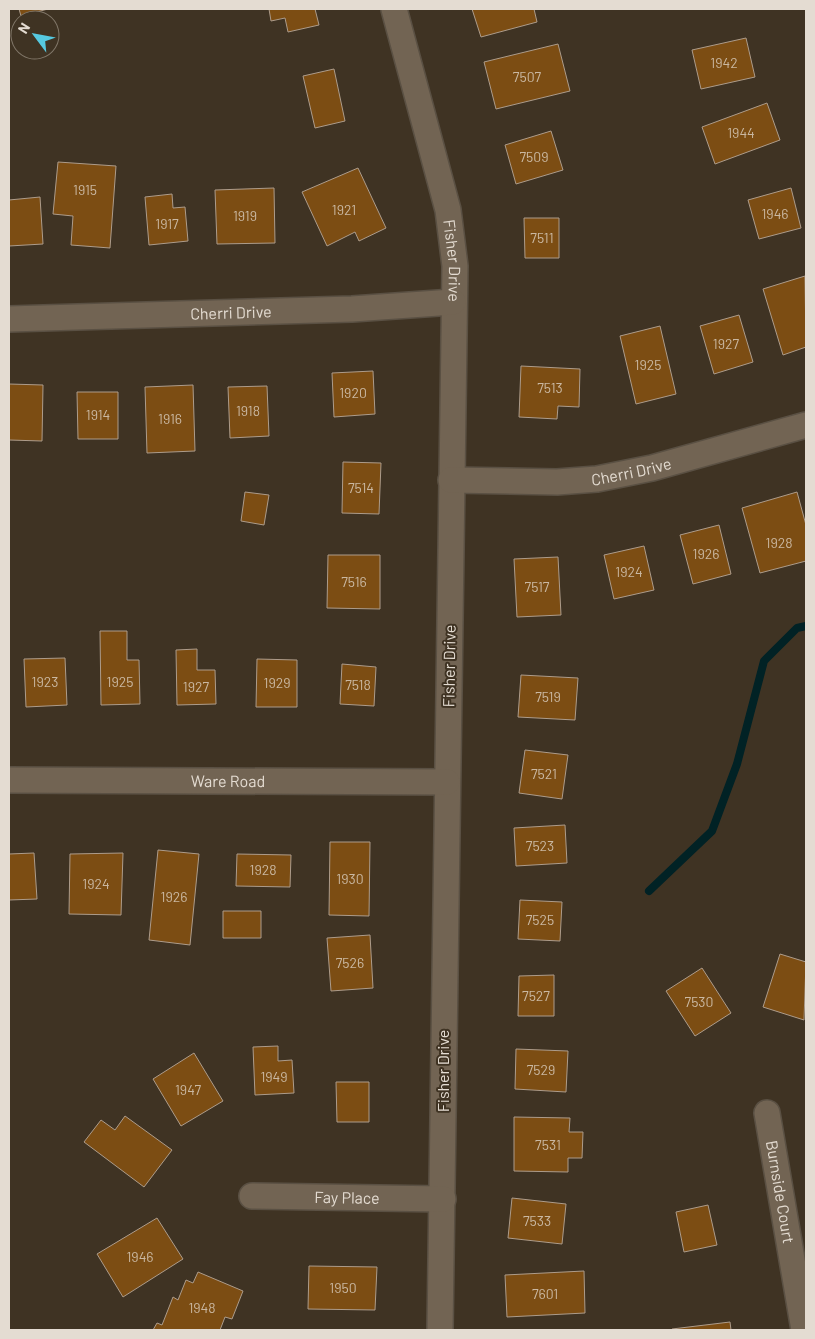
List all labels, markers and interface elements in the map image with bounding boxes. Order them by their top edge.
north arrow [10,10,60,60]
text: N [14,19,33,36]
house number: 1942 [710,54,738,71]
house number: 7507 [513,68,542,85]
house number: 1944 [727,124,755,141]
house number: 7509 [519,148,549,165]
house number: 1915 [73,181,97,198]
house number: 1921 [332,201,356,218]
house number: 1946 [761,205,789,222]
house number: 1919 [233,207,257,224]
house number: 1917 [155,215,179,232]
street label: Fisher Drive [440,218,465,302]
house number: 7511 [530,229,554,246]
street label: Cherri Drive [190,301,272,323]
house number: 1927 [713,335,740,352]
house number: 1925 [635,356,661,373]
house number: 7513 [537,379,563,396]
house number: 1920 [339,384,367,401]
house number: 1918 [236,402,260,419]
house number: 1914 [86,406,110,423]
house number: 1916 [158,410,182,427]
street label: Cherri Drive [590,453,673,488]
house number: 7514 [348,479,374,496]
house number: 1928 [766,534,793,551]
house number: 1926 [693,545,719,562]
house number: 1924 [615,563,643,580]
house number: 7516 [341,573,367,590]
house number: 7517 [525,578,550,595]
street label: Fisher Drive [438,625,459,707]
house number: 1923 [32,673,58,690]
house number: 1925 [107,673,133,690]
house number: 1929 [264,674,291,691]
house number: 7518 [345,676,371,693]
house number: 1927 [183,678,210,695]
house number: 7519 [535,688,561,705]
house number: 7521 [531,765,557,782]
street label: Ware Road [191,771,265,790]
house number: 7523 [526,837,554,854]
house number: 1928 [250,861,277,878]
house number: 1930 [336,870,364,887]
house number: 1924 [82,875,110,892]
house number: 1926 [161,888,187,905]
house number: 7525 [526,911,554,928]
house number: 7526 [336,954,364,971]
house number: 7527 [522,987,550,1004]
house number: 7530 [685,993,713,1010]
street label: Fisher Drive [433,1030,452,1112]
house number: 7529 [527,1061,555,1078]
house number: 1949 [260,1068,288,1085]
house number: 1947 [175,1081,201,1098]
house number: 7531 [535,1136,561,1153]
street label: Burnside Court [763,1139,799,1245]
street label: Fay Place [314,1187,380,1207]
house number: 7533 [523,1212,551,1229]
house number: 1946 [126,1248,154,1265]
house number: 1950 [329,1279,357,1296]
house number: 7601 [532,1285,558,1302]
house number: 1948 [188,1299,216,1316]

